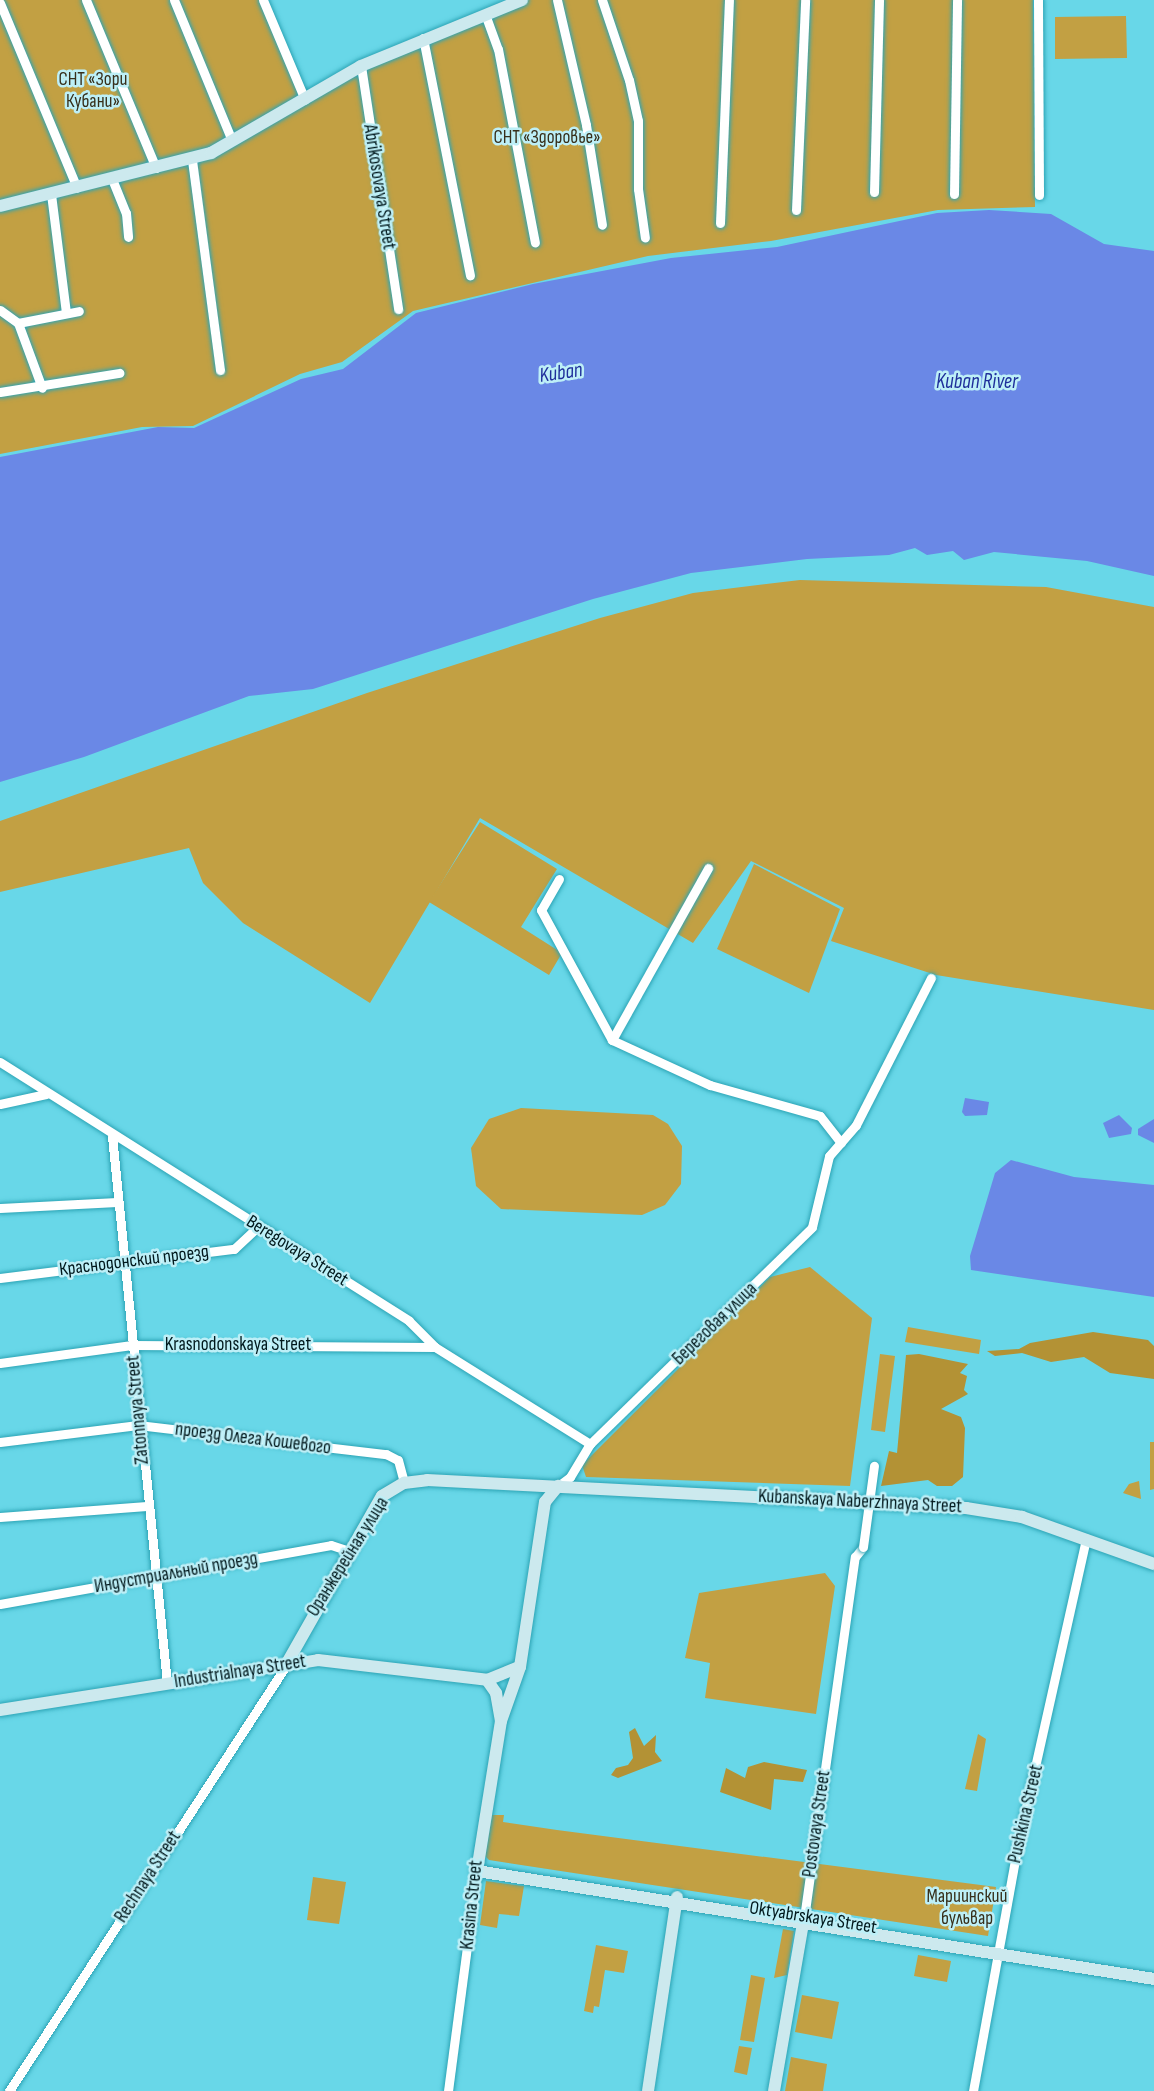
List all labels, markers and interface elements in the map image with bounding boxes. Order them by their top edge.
park label: СНТ «Зори Кубани» [58,69,128,113]
street label: Abrikosovaya Street [358,123,400,251]
park label: СНТ «Здоровье» [493,127,601,149]
water label: Kuban [538,357,584,389]
water label: Kuban River [936,369,1018,395]
street label: Beregovaya Street [242,1211,352,1291]
street label: Краснодонский проезд [58,1241,210,1281]
street label: Береговая улица [668,1278,762,1370]
street label: Krasnodonskaya Street [165,1334,311,1356]
street label: Zatonnaya Street [122,1355,154,1465]
street label: проезд Олега Кошевого [174,1418,332,1460]
street label: Kubanskaya Naberzhnaya Street [758,1485,962,1519]
street label: Оранжерейная улица [302,1493,394,1621]
street label: Индустриальный проезд [93,1547,259,1599]
street label: Industrialnaya Street [172,1650,308,1694]
street label: Pushkina Street [1004,1763,1048,1865]
street label: Postovaya Street [798,1769,836,1879]
street label: Rechnaya Street [110,1827,186,1927]
street label: Krasina Street [456,1859,488,1951]
park label: Мариинский бульвар [927,1886,1007,1930]
street label: Oktyabrskaya Street [748,1897,878,1939]

